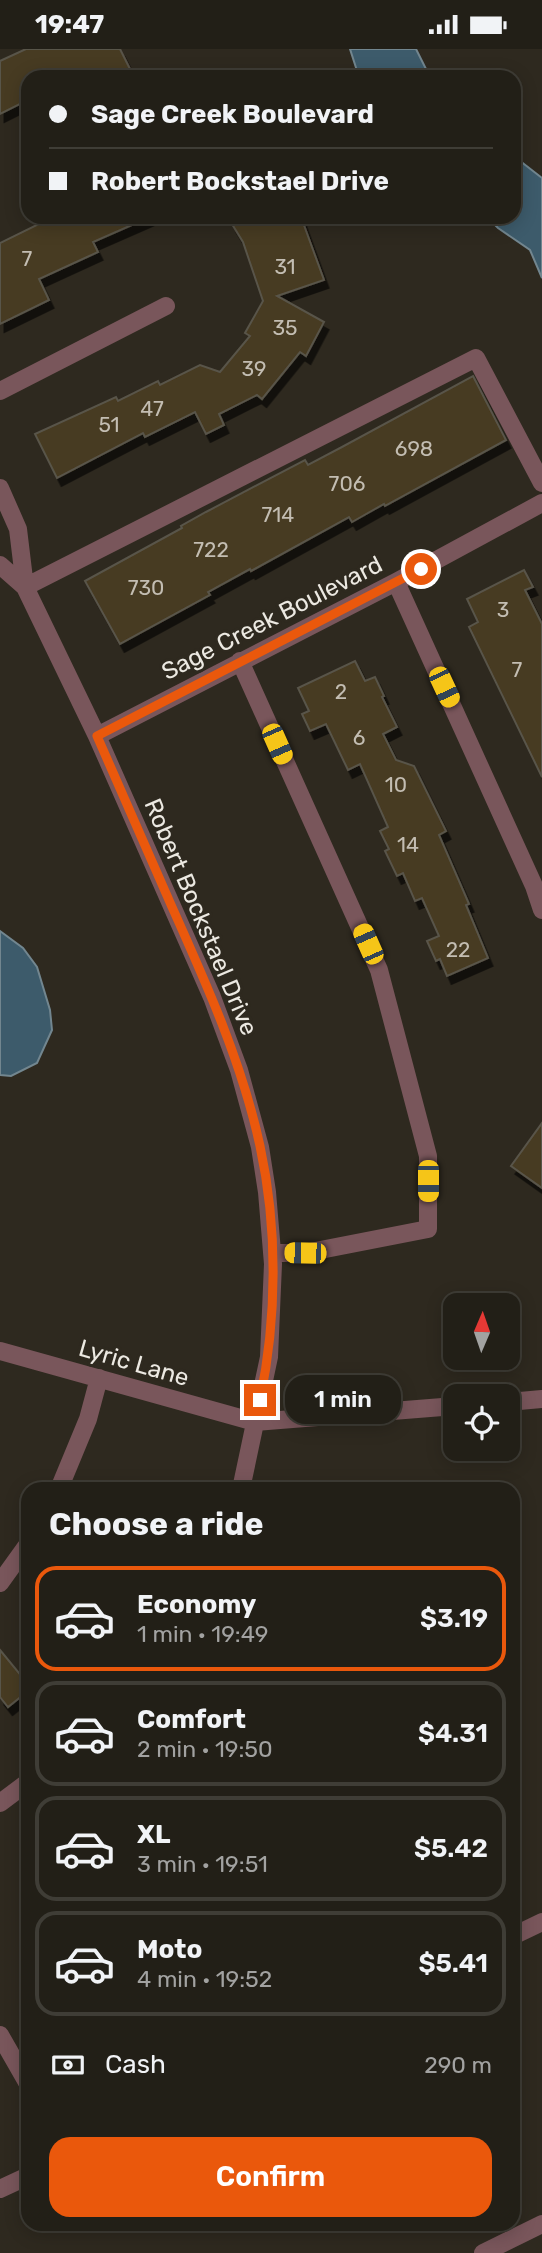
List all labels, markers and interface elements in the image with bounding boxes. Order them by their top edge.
text: 19:47 [35,9,104,40]
text: Sage Creek Boulevard [91,99,374,130]
text: Robert Bockstael Drive [91,166,389,197]
house number: 7 [22,246,33,271]
house number: 31 [274,254,296,279]
house number: 35 [272,315,298,340]
house number: 39 [241,356,267,381]
house number: 47 [140,396,164,421]
house number: 51 [98,412,120,437]
house number: 698 [395,436,433,461]
house number: 706 [329,471,365,496]
house number: 714 [262,502,294,527]
house number: 722 [193,537,229,562]
street label: Sage Creek Boulevard [157,550,387,686]
route start [405,553,437,585]
house number: 730 [128,575,164,600]
house number: 3 [497,597,509,622]
house number: 7 [512,657,523,682]
car [426,664,463,710]
house number: 2 [335,679,347,704]
car [259,721,296,767]
house number: 6 [353,725,365,750]
house number: 10 [385,772,407,797]
street label: Robert Bockstael Drive [138,794,264,1040]
house number: 14 [397,832,419,857]
car [350,921,387,967]
house number: 22 [446,937,470,962]
car [418,1160,439,1202]
car [284,1242,327,1264]
north arrow [443,1293,520,1370]
map controls [443,1293,520,1461]
street label: Lyric Lane [76,1334,192,1392]
callout: 1 min [284,1375,400,1425]
route end [244,1384,276,1416]
button: locate [443,1384,520,1461]
text: 1 min [314,1385,372,1413]
text: Choose a ride [49,1505,263,1543]
icon: car [53,1587,116,1650]
text: Economy [137,1589,256,1620]
text: $3.19 [420,1603,488,1634]
text: 1 min · 19:49 [137,1620,268,1648]
icon: car [53,1702,116,1765]
text: Comfort [137,1704,246,1735]
text: $4.31 [418,1718,488,1749]
text: 2 min · 19:50 [137,1735,273,1763]
icon: car [53,1817,116,1880]
text: XL [137,1819,170,1850]
text: $5.42 [414,1833,488,1864]
text: 3 min · 19:51 [137,1850,268,1878]
icon: car [53,1932,116,1995]
text: Moto [137,1934,202,1965]
text: $5.41 [419,1948,488,1979]
text: 4 min · 19:52 [137,1965,272,1993]
icon: cash [49,2046,87,2084]
text: Cash [105,2049,166,2080]
text: 290 m [424,2051,492,2079]
button: Confirm [49,2137,492,2217]

